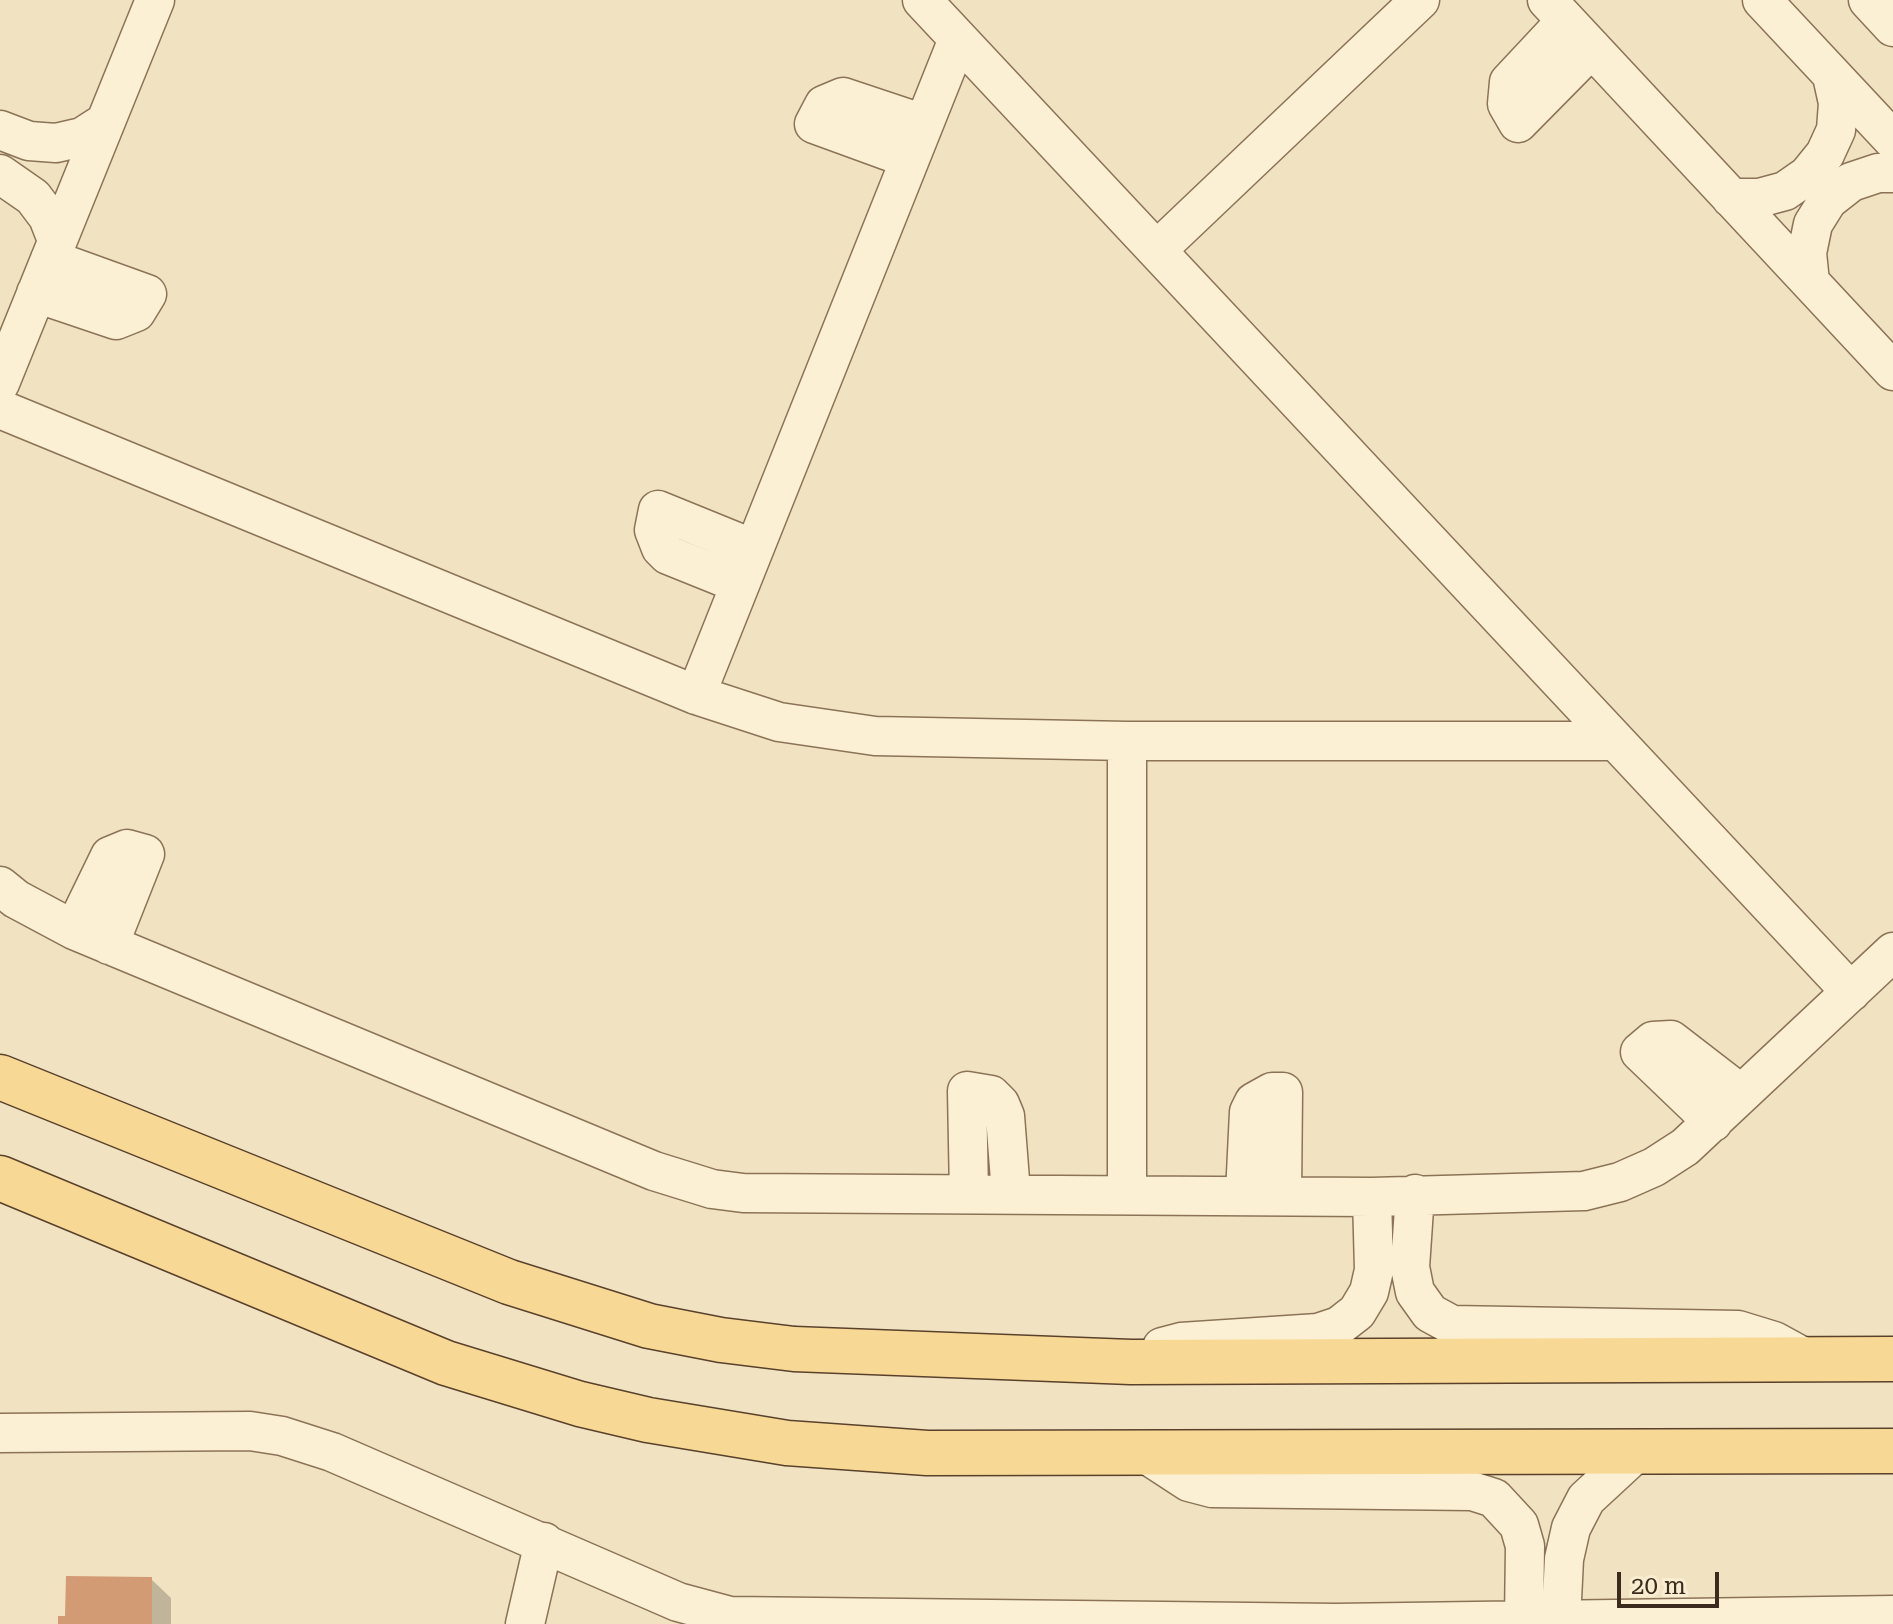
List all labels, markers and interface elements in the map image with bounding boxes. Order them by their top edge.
scale bar [1621,1556,1723,1606]
text: 20 m [1631,1572,1686,1600]

